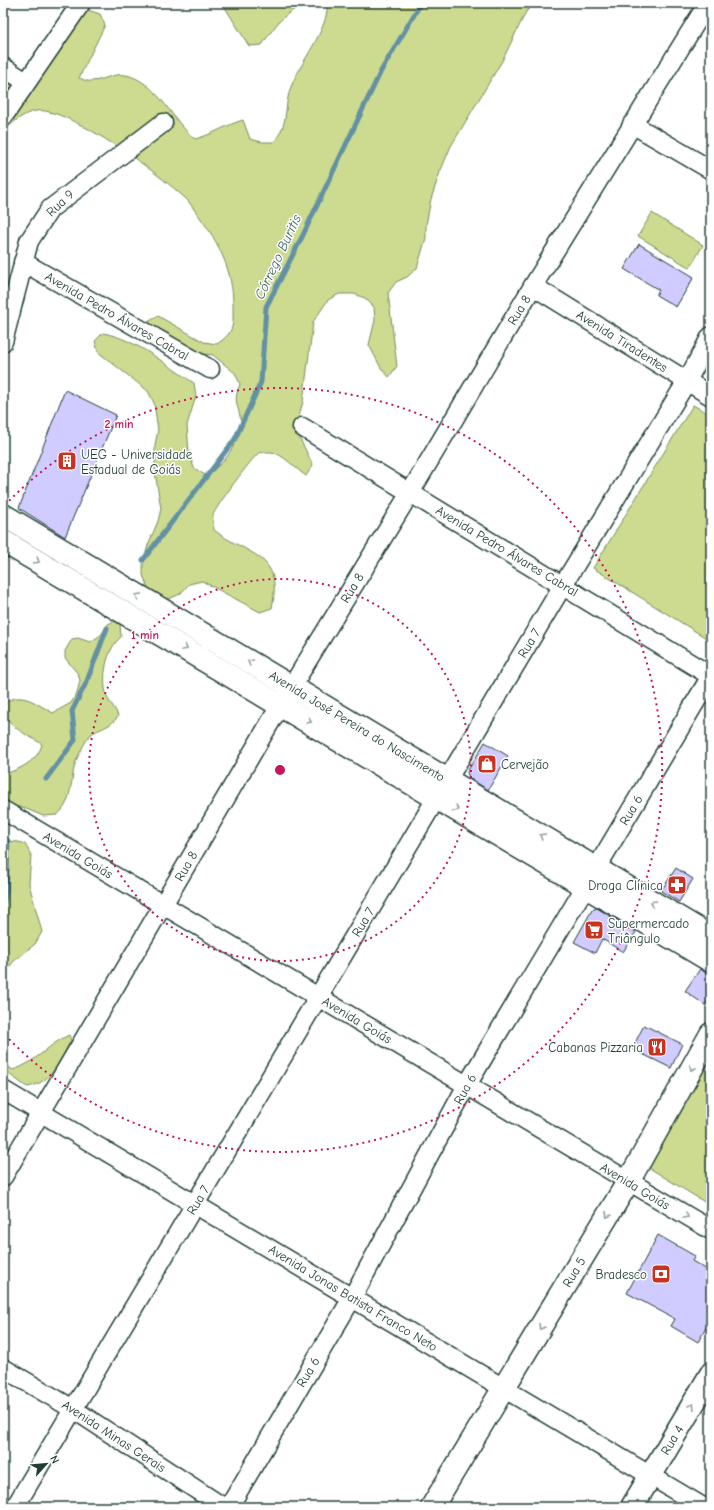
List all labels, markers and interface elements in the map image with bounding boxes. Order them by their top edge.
street label: Rua 9 [43,186,77,220]
water label: Córrego Buritis [251,212,305,302]
street label: Avenida Pedro Álvares Cabral [43,268,192,363]
street label: Rua 8 [504,292,534,328]
street label: Avenida Tiradentes [574,307,670,375]
text: 2 min [104,417,134,431]
place label: UEG - Universidade Estadual de Goiás [81,447,193,477]
building icon: UEG - Universidade Estadual de Goiás [56,450,78,472]
street label: Avenida Pedro Álvares Cabral [433,502,581,599]
one-way arrow [33,556,40,563]
street label: Rua 8 [337,570,367,606]
one-way arrow [135,593,142,600]
street label: Rua 7 [514,626,544,660]
text: 1 min [131,628,159,642]
one-way arrow [181,643,188,651]
one-way arrow [247,659,254,666]
street label: Avenida José Pereira do Nascimento [266,667,448,785]
one-way arrow [305,717,312,724]
shop icon: Cervejão [476,753,498,775]
place label: Cervejão [501,757,549,772]
centre of rings [273,763,287,777]
street label: Rua 6 [616,792,646,828]
one-way arrow [452,805,459,812]
street label: Avenida Goiás [40,828,116,882]
one-way arrow [539,833,546,841]
street label: Rua 8 [171,848,201,884]
pharmacy icon: Droga Clínica [666,874,688,896]
place label: Droga Clínica [588,878,663,893]
one-way arrow [650,900,657,907]
street label: Rua 7 [348,905,378,939]
place label: Supermercado Triângulo [608,916,689,946]
supermarket icon: Supermercado Triângulo [583,919,605,941]
street label: Avenida Goiás [319,993,395,1047]
restaurant icon: Cabanas Pizzaria [646,1036,668,1058]
place label: Cabanas Pizzaria [548,1040,643,1055]
one-way arrow [689,1064,697,1071]
street label: Rua 6 [451,1071,479,1107]
street label: Avenida Goiás [597,1159,673,1213]
street label: Rua 7 [183,1183,213,1217]
one-way arrow [606,1211,613,1218]
one-way arrow [682,1211,689,1218]
street label: Avenida Jonas Batista Franco Neto [266,1242,440,1354]
street label: Rua 5 [559,1254,589,1290]
bank icon: Bradesco [650,1263,672,1285]
place label: Bradesco [595,1267,647,1282]
one-way arrow [539,1323,546,1330]
street label: Rua 6 [293,1354,323,1390]
street label: Avenida Minas Gerais [59,1397,169,1475]
one-way arrow [687,1403,694,1410]
street label: Rua 4 [657,1423,687,1457]
north arrow [26,1444,66,1484]
text: N [47,1454,62,1466]

